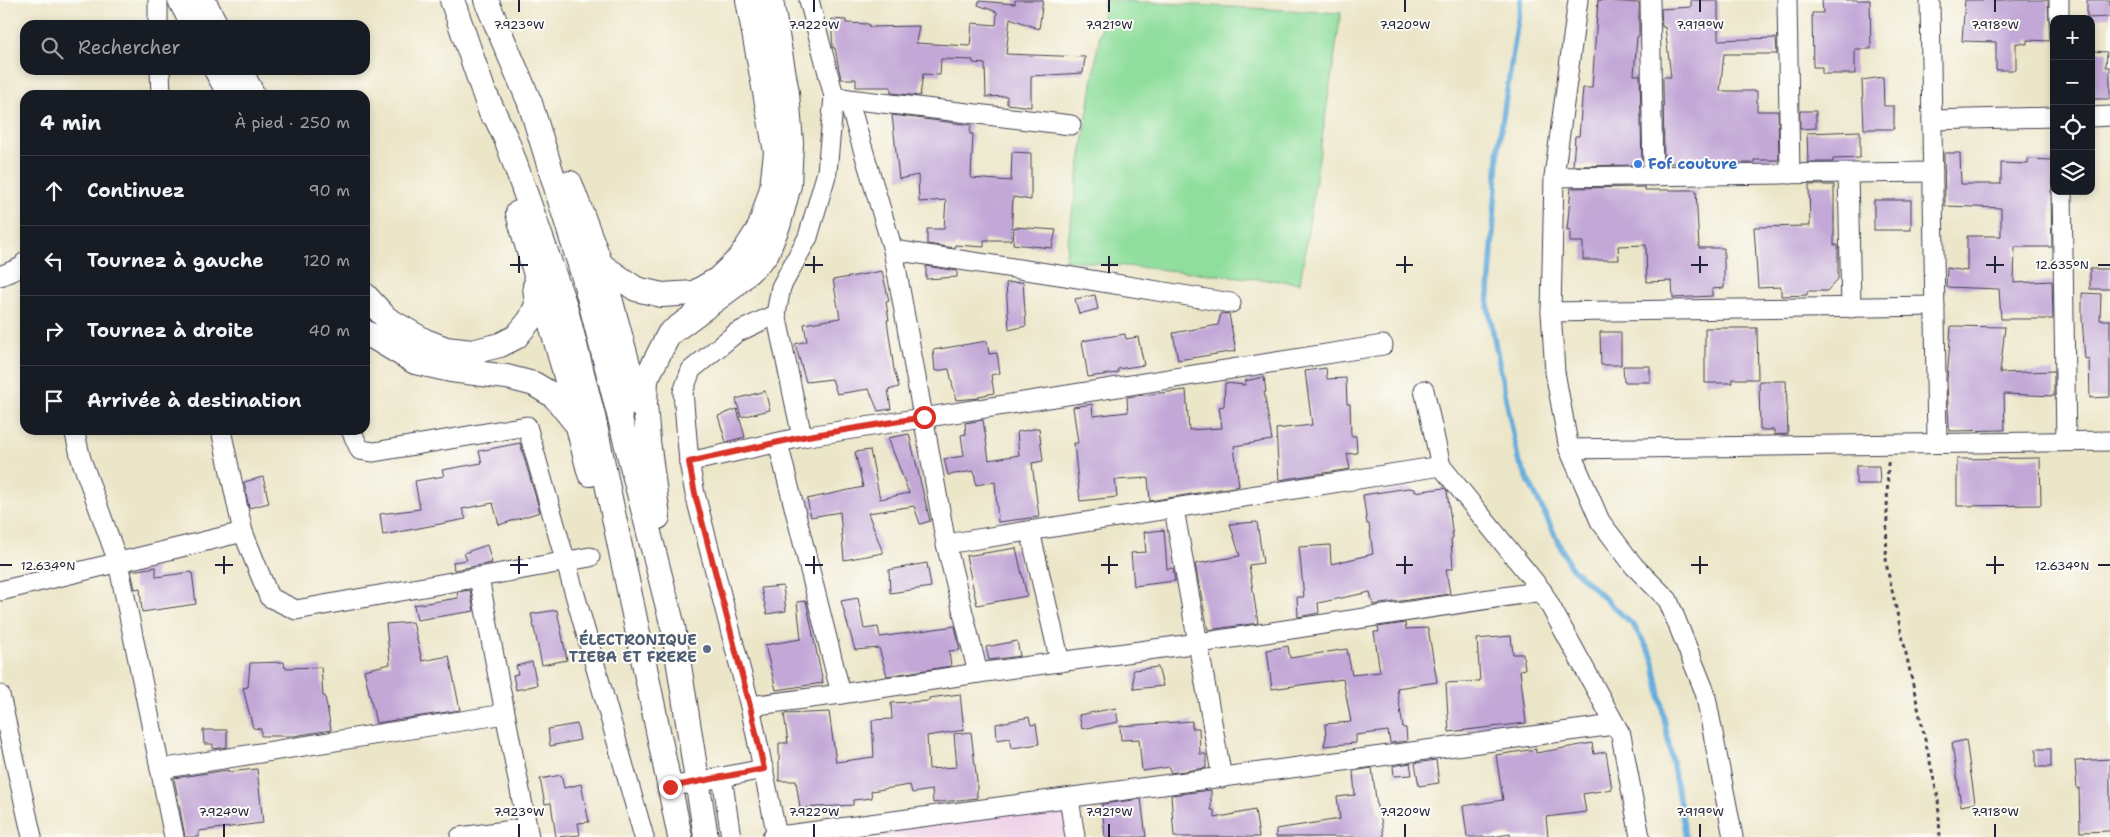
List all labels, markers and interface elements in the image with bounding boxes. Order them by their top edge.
map controls [2050,15,2095,195]
button: + [2050,15,2095,60]
text: 7.923°W [494,17,544,33]
text: 7.922°W [789,17,839,33]
text: 7.921°W [1085,17,1133,33]
text: 7.920°W [1379,17,1431,33]
text: 7.919°W [1676,17,1724,33]
text: 7.918°W [1971,17,2019,33]
search box [20,20,370,75]
icon: search [38,34,66,62]
text: Rechercher [78,35,181,60]
button: − [2050,60,2095,105]
button: locate [2050,105,2095,150]
text: 4 min [40,109,101,137]
text: À pied · 250 m [234,112,350,133]
button: layers [2050,150,2095,195]
place label: Fof couture [1648,154,1737,174]
marker: Fof couture [1632,158,1644,170]
icon: ahead [40,177,68,205]
text: Continuez [87,178,185,203]
text: 90 m [309,180,350,201]
icon: left [40,247,68,275]
text: Tournez à gauche [87,248,264,273]
text: 120 m [303,250,350,271]
text: 12.635°N [2035,257,2089,273]
icon: right [40,317,68,345]
text: Tournez à droite [87,318,254,343]
text: 40 m [308,320,350,341]
icon: arrive [40,387,68,415]
text: Arrivée à destination [87,388,301,413]
route start [913,406,936,429]
text: 12.634°N [21,558,75,574]
text: 12.634°N [2035,558,2089,574]
place label: ÉLECTRONIQUE TIEBA ET FRERE [569,629,697,667]
marker: ÉLECTRONIQUE TIEBA ET FRERE [701,643,713,655]
route end [659,776,682,799]
text: 7.924°W [199,804,249,820]
text: 7.923°W [494,804,544,820]
text: 7.922°W [789,804,839,820]
text: 7.921°W [1085,804,1133,820]
text: 7.920°W [1379,804,1431,820]
text: 7.919°W [1676,804,1724,820]
text: 7.918°W [1971,804,2019,820]

